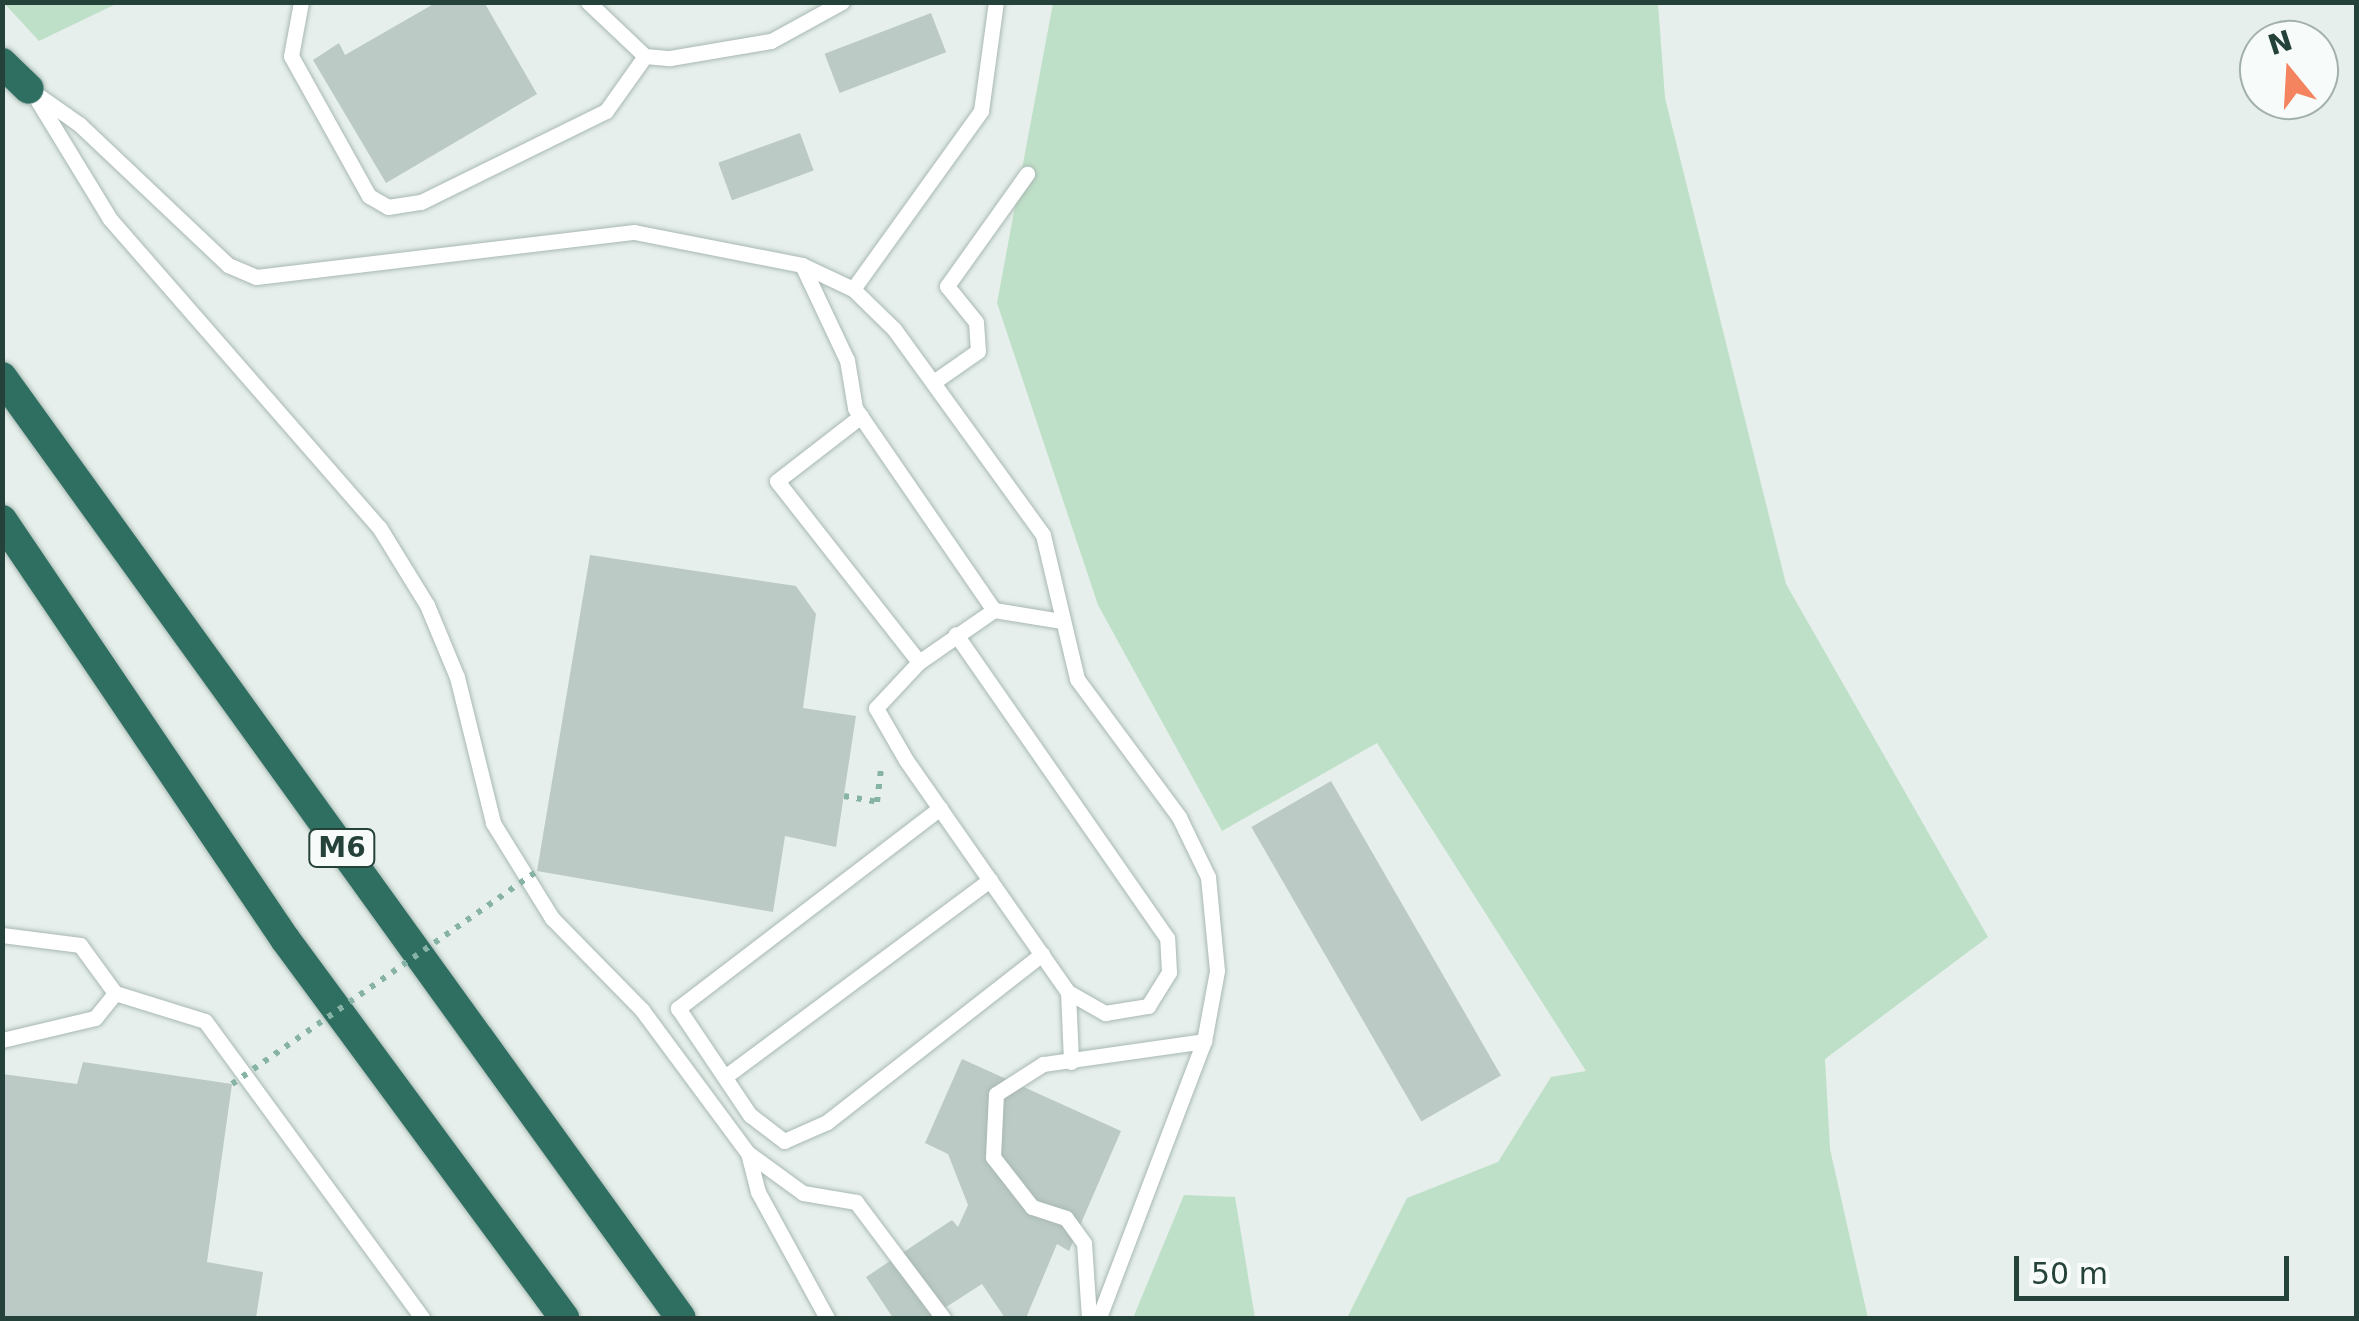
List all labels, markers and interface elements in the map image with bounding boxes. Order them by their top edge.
north arrow [2239,20,2339,120]
text: N [2264,24,2296,62]
road number: M6 [307,825,377,871]
scale bar [2019,1236,2294,1298]
text: 50 m [2031,1256,2108,1291]

